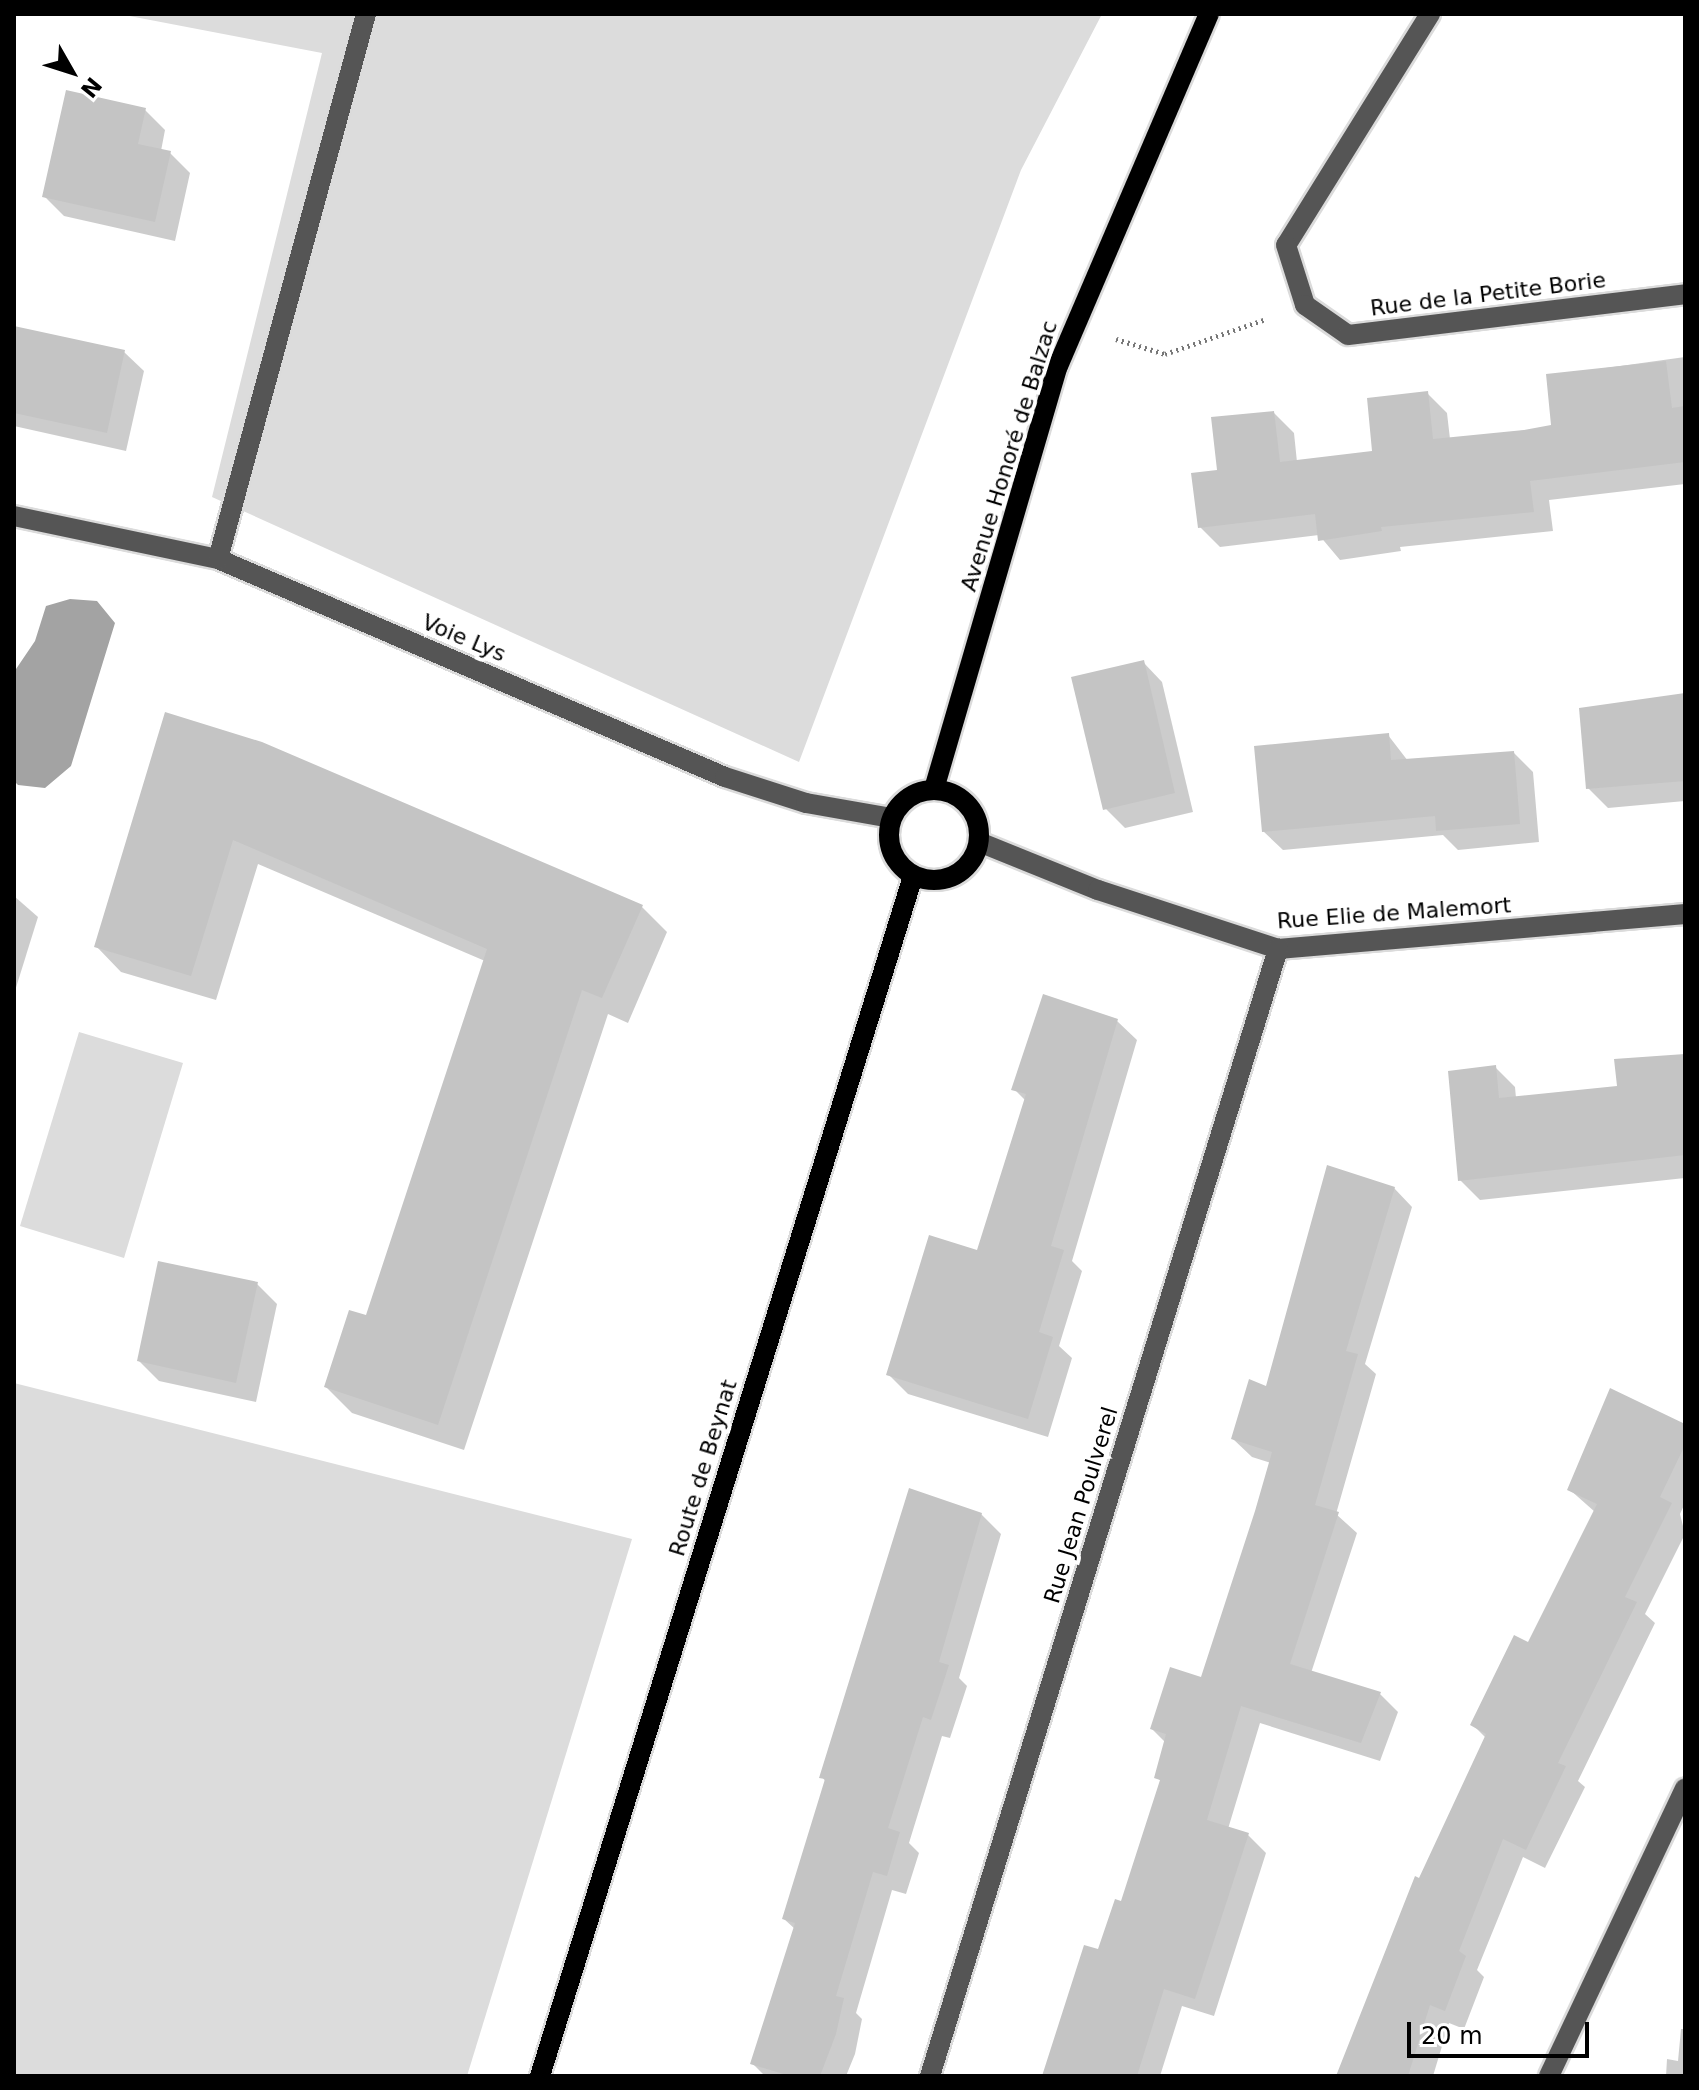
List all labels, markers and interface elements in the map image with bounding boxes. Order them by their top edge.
north arrow [32,32,112,112]
text: N [76,72,107,102]
street label: Rue de la Petite Borie [1369,266,1607,322]
street label: Avenue Honoré de Balzac [955,318,1063,594]
street label: Voie Lys [418,609,510,667]
street label: Rue Elie de Malemort [1276,892,1512,934]
street label: Route de Beynat [664,1377,742,1559]
street label: Rue Jean Poulverel [1039,1404,1123,1606]
scale bar [1411,2006,1593,2056]
text: 20 m [1421,2022,1483,2050]

